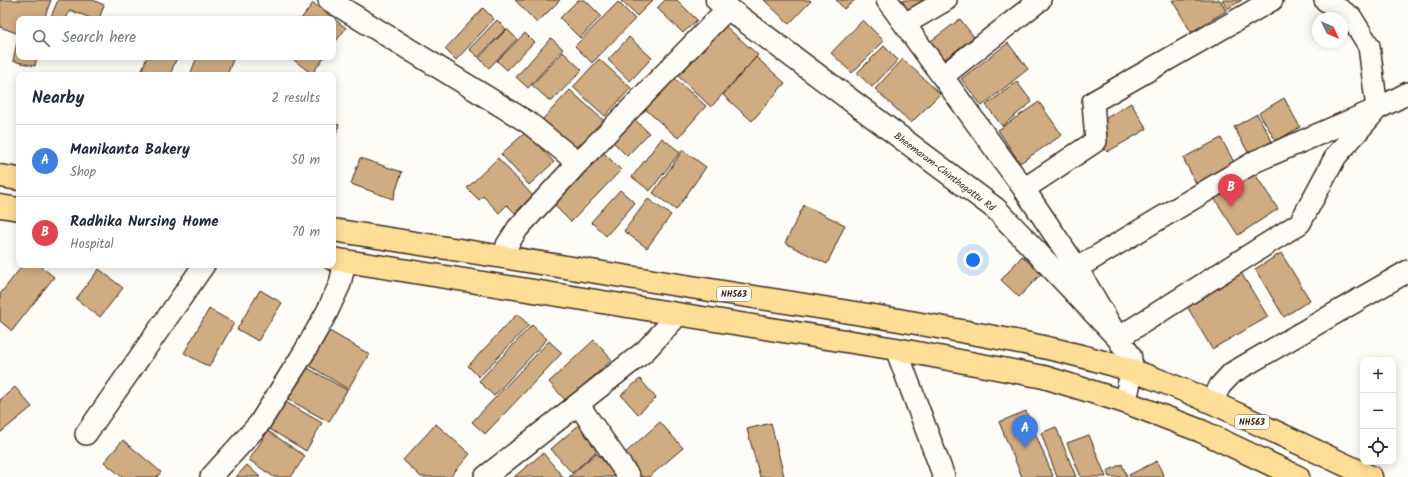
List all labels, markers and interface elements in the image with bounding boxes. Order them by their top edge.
north arrow [1312,12,1348,48]
search box [16,16,336,60]
text: Search here [62,26,136,50]
icon: search [30,27,52,49]
text: Nearby [32,85,84,112]
text: 2 results [272,88,320,109]
street label: Bheemaram-Chinthagattu Rd [890,128,999,216]
text: Manikanta Bakery [70,138,190,162]
text: A [41,150,49,171]
text: 50 m [291,150,320,171]
text: Shop [70,162,96,183]
pin: B [1218,174,1244,207]
text: Radhika Nursing Home [70,210,219,234]
text: B [41,222,49,243]
text: 70 m [292,222,320,243]
text: Hospital [70,234,114,255]
your location [963,250,983,270]
road number: NH563 [717,287,751,301]
map controls [1360,357,1396,465]
button: + [1360,357,1396,393]
button: − [1360,393,1396,429]
pin: A [1012,415,1038,448]
road number: NH563 [1235,415,1269,429]
button: locate [1360,429,1396,465]

